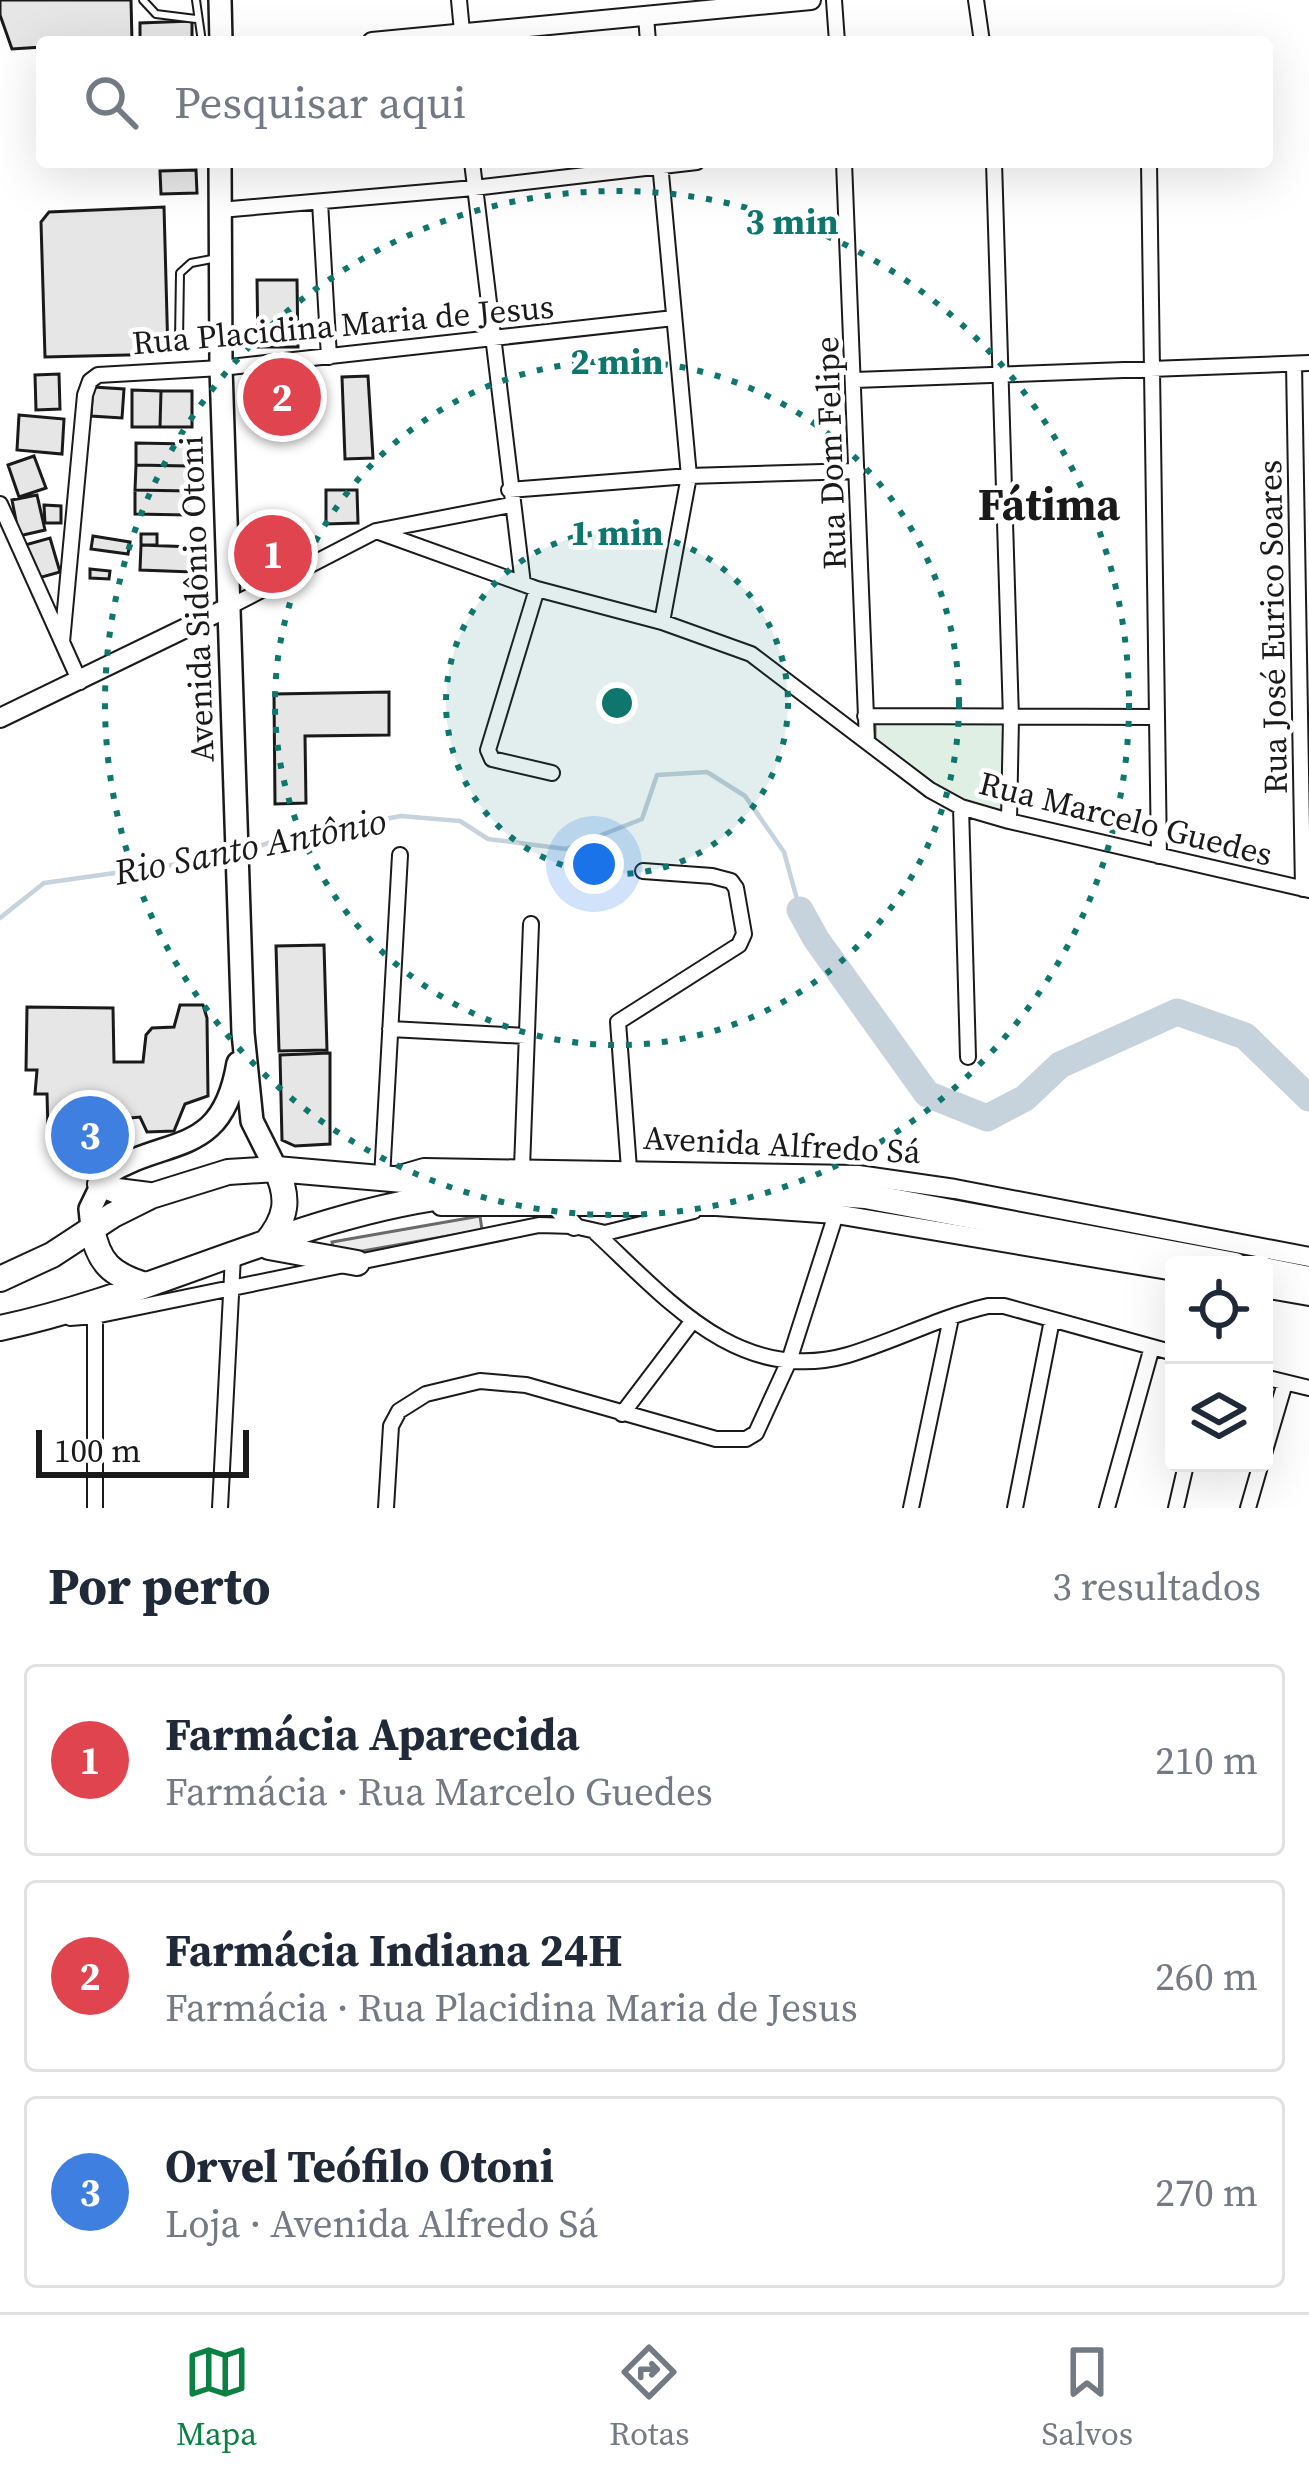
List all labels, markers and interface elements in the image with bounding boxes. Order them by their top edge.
search box [36,36,1273,168]
icon: search [78,69,144,135]
text: Pesquisar aqui [174,71,466,133]
text: 3 min [745,197,839,246]
street label: Rua Placidina Maria de Jesus [130,284,556,365]
street label: Rua Dom Felipe [804,336,857,570]
text: 2 min [570,337,664,386]
pin: 2 [243,352,321,442]
street label: Avenida Sidônio Otoni [168,435,225,763]
street label: Rua José Eurico Soares [1247,459,1298,795]
district label: Fátima [978,473,1121,535]
text: 1 min [570,508,664,557]
pin: 1 [234,509,312,599]
centre of rings [596,682,638,724]
street label: Rua Marcelo Guedes [975,760,1277,877]
water label: Rio Santo Antônio [109,796,390,897]
your location [564,834,624,894]
pin: 3 [51,1090,129,1180]
street label: Avenida Alfredo Sá [642,1115,922,1174]
map controls [1165,1256,1273,1472]
button: locate [1165,1256,1273,1364]
button: layers [1165,1364,1273,1472]
scale bar [36,1424,249,1477]
text: 100 m [54,1428,141,1473]
text: Por perto [48,1551,271,1621]
text: 3 resultados [1052,1560,1261,1613]
text: Farmácia Aparecida [165,1703,580,1765]
text: 1 [79,1734,101,1787]
text: 210 m [1155,1734,1258,1787]
text: Farmácia · Rua Marcelo Guedes [165,1765,713,1818]
text: Farmácia Indiana 24H [165,1919,623,1981]
text: 2 [79,1950,101,2003]
text: 260 m [1155,1950,1258,2003]
text: Farmácia · Rua Placidina Maria de Jesus [165,1981,858,2034]
text: Orvel Teófilo Otoni [165,2135,554,2197]
text: 3 [79,2166,101,2219]
text: 270 m [1155,2166,1258,2219]
text: Loja · Avenida Alfredo Sá [165,2197,598,2250]
tab: Mapa [176,2339,257,2456]
tab: Rotas [609,2339,690,2456]
tab: Salvos [1041,2339,1133,2456]

